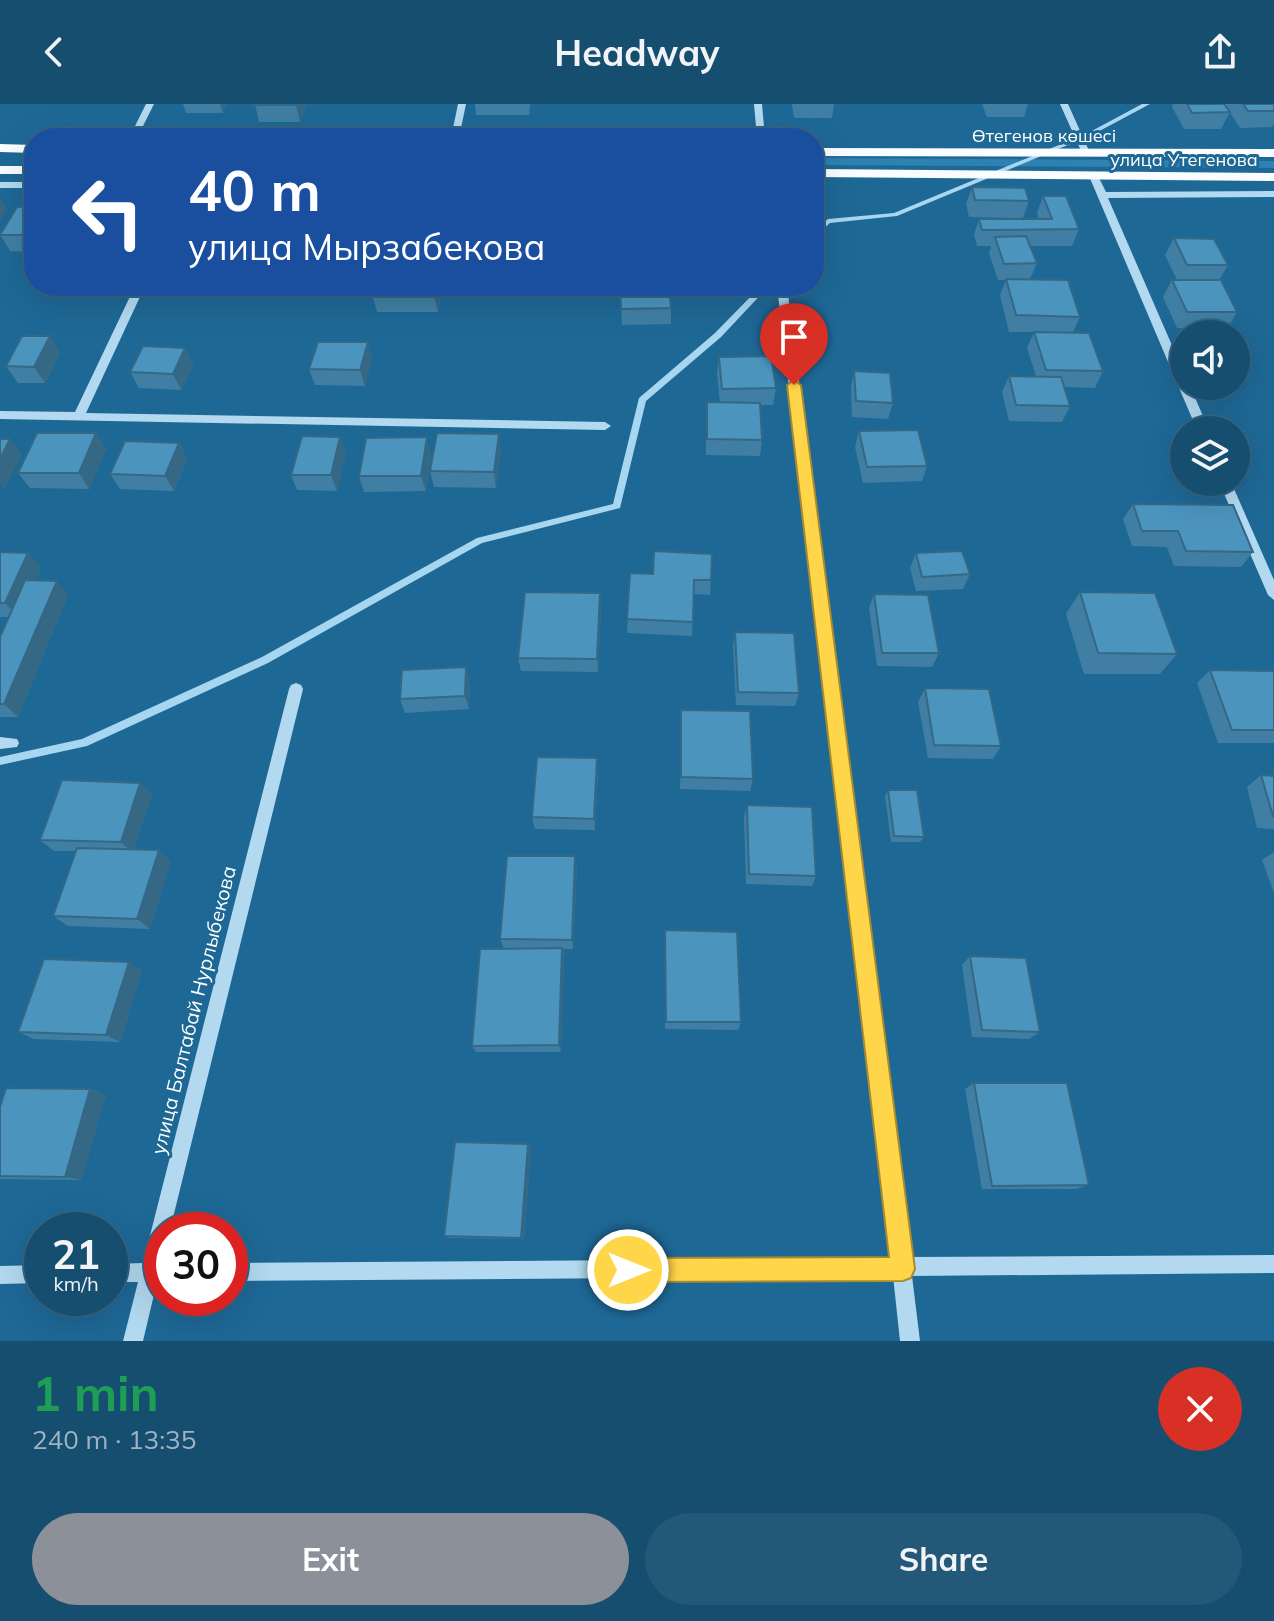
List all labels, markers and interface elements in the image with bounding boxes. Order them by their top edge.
icon: back [32,30,76,74]
text: Headway [554,30,720,75]
icon: share [1198,30,1242,74]
street label: Өтегенов көшесі [972,124,1116,147]
street label: улица Утегенова [1110,148,1258,171]
text: 40 m [188,155,321,225]
icon: left [56,160,160,264]
text: улица Мырзабекова [188,224,545,269]
pin [760,303,828,385]
icon: arrive [772,315,816,359]
map controls [1170,320,1250,496]
button: sound [1170,320,1250,400]
button: layers [1170,416,1250,496]
street label: улица Балтабай Нурлыбекова [145,863,241,1157]
speed limit sign: 30 [144,1212,248,1316]
position arrow [586,1228,670,1312]
text: 21 [52,1229,100,1279]
text: km/h [53,1271,99,1296]
text: 1 min [32,1363,159,1423]
button: close [1158,1367,1242,1451]
text: 240 m · 13:35 [32,1423,196,1456]
button: Exit [32,1513,629,1605]
button: Share [645,1513,1242,1605]

